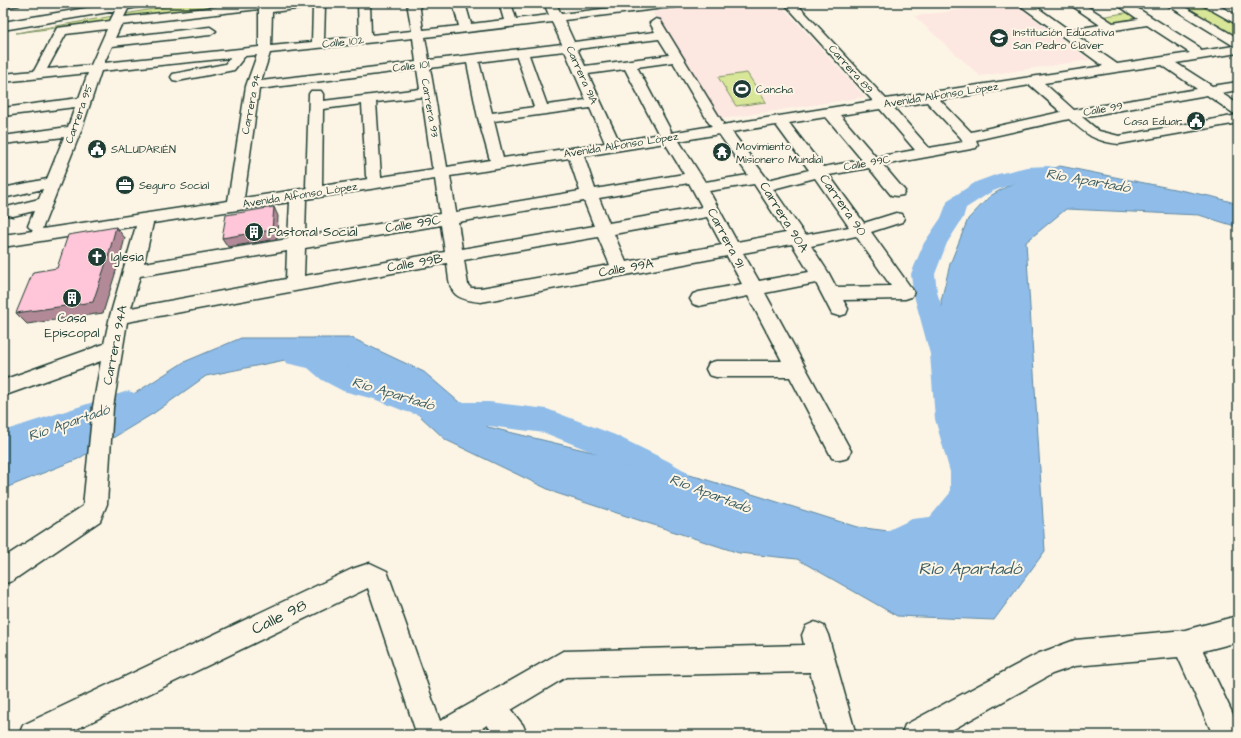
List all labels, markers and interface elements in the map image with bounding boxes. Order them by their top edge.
place label: Institución Educativa San Pedro Claver [1013,25,1115,53]
school or university icon: Institución Educativa San Pedro Claver [988,27,1010,49]
street label: Calle 102 [321,32,365,52]
street label: Carrera 89 [825,41,877,97]
street label: Carrera 91A [562,44,602,106]
street label: Calle 101 [392,56,431,76]
street label: Carrera 94 [238,72,264,136]
street label: Carrera 93 [417,77,443,139]
sports icon: Cancha [731,78,753,100]
street label: Avenida Alfonso López [883,78,1000,111]
street label: Carrera 95 [61,82,97,146]
place label: Cancha [756,82,793,97]
street label: Calle 99 [1082,98,1124,120]
public building icon: Casa Eduar [1185,110,1207,132]
place label: Casa Eduar [1124,114,1182,129]
street label: Avenida Alfonso López [563,128,680,161]
public building icon: SALUDARIÉN [86,138,108,160]
place label: Movimiento Misionero Mundial [736,139,823,167]
temple icon: Movimiento Misionero Mundial [711,141,733,163]
place label: SALUDARIÉN [111,142,176,157]
street label: Calle 99C [842,151,892,175]
water label: Río Apartadó [1044,164,1133,198]
street label: Carrera 90 [815,170,871,240]
office icon: Seguro Social [114,174,136,196]
place label: Seguro Social [139,178,209,194]
street label: Avenida Alfonso López [242,178,359,211]
street label: Carrera 90A [755,178,813,256]
street label: Carrera 91 [703,205,749,271]
street label: Calle 99C [384,211,442,237]
building icon: Pastoral Social [243,221,265,243]
place label: Pastoral Social [268,223,358,241]
church icon: Iglesia [86,246,108,268]
place label: Iglesia [111,248,144,267]
street label: Calle 99B [386,249,444,277]
street label: Calle 99A [597,254,655,282]
building icon: Casa Episcopal [61,287,83,309]
street label: Carrera 94A [98,303,132,386]
place label: Casa Episcopal [45,309,99,342]
water label: Río Apartadó [349,372,438,416]
water label: Río Apartadó [26,399,114,446]
water label: Río Apartadó [667,469,754,519]
water label: Rio Apartadó [918,557,1023,581]
street label: Calle 98 [248,594,310,640]

